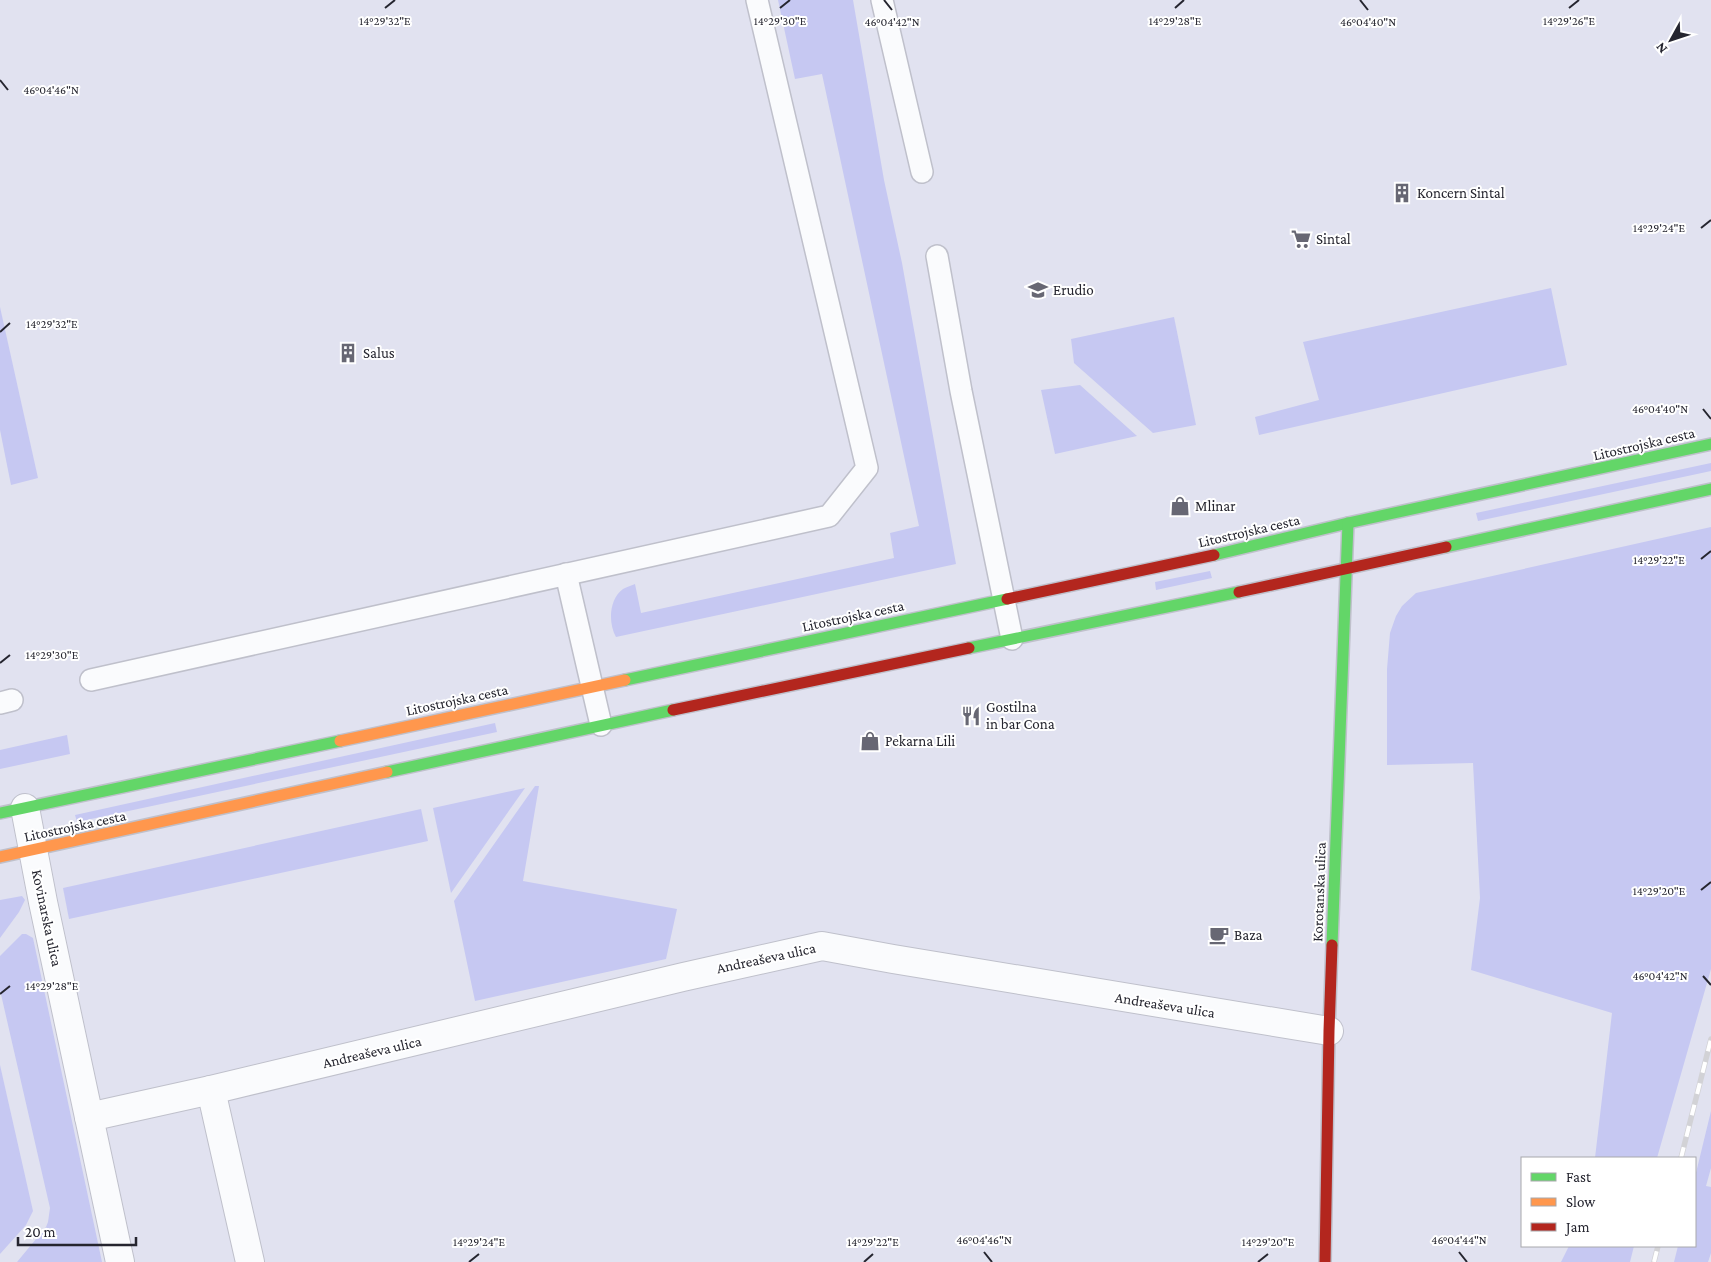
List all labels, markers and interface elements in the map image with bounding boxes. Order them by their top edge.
text: 14°29'32"E [359,14,411,28]
text: 14°29'30"E [754,14,807,28]
text: 14°29'28"E [1149,14,1202,28]
text: 14°29'26"E [1543,14,1595,28]
text: 46°04'42"N [864,15,920,29]
text: 46°04'40"N [1340,15,1396,29]
north arrow [1646,15,1696,65]
text: N [1652,39,1670,57]
text: 46°04'46"N [23,83,79,97]
building icon: Koncern Sintal [1391,182,1413,204]
place label: Koncern Sintal [1417,185,1505,201]
text: 14°29'24"E [1633,221,1685,235]
supermarket icon: Sintal [1290,228,1312,250]
place label: Sintal [1316,231,1351,247]
school or university icon: Erudio [1027,279,1049,301]
place label: Erudio [1053,282,1094,298]
text: 14°29'32"E [26,317,78,331]
building icon: Salus [337,342,359,364]
place label: Salus [363,345,395,361]
text: 46°04'40"N [1632,402,1688,416]
street label: Litostrojska cesta [1592,425,1697,464]
shop icon: Mlinar [1169,495,1191,517]
place label: Mlinar [1195,498,1236,514]
street label: Litostrojska cesta [1197,512,1302,551]
text: 14°29'22"E [1633,553,1685,567]
street label: Litostrojska cesta [801,597,906,636]
text: 14°29'30"E [26,648,79,662]
street label: Litostrojska cesta [405,681,510,720]
place label: Gostilna in bar Cona [986,699,1055,732]
restaurant icon: Gostilna in bar Cona [960,705,982,727]
shop icon: Pekarna Lili [859,730,881,752]
place label: Pekarna Lili [885,733,955,749]
street label: Litostrojska cesta [23,807,128,846]
street label: Korotanska ulica [1309,842,1329,942]
street label: Kovinarska ulica [29,868,65,968]
text: 14°29'20"E [1633,884,1686,898]
cafe icon: Baza [1208,924,1230,946]
place label: Baza [1234,927,1263,943]
street label: Andreaševa ulica [715,940,817,976]
text: 46°04'42"N [1632,969,1688,983]
text: 14°29'28"E [26,979,79,993]
street label: Andreaševa ulica [1114,989,1216,1021]
street label: Andreaševa ulica [321,1033,423,1071]
legend [1521,1157,1696,1247]
text: Fast [1566,1169,1592,1185]
text: Slow [1566,1194,1596,1210]
scale bar [18,1214,135,1246]
text: Jam [1564,1219,1589,1236]
text: 20 m [25,1224,56,1240]
text: 46°04'46"N [956,1233,1012,1247]
text: 46°04'44"N [1431,1233,1487,1247]
text: 14°29'24"E [453,1235,505,1249]
text: 14°29'22"E [847,1235,899,1249]
text: 14°29'20"E [1242,1235,1295,1249]

